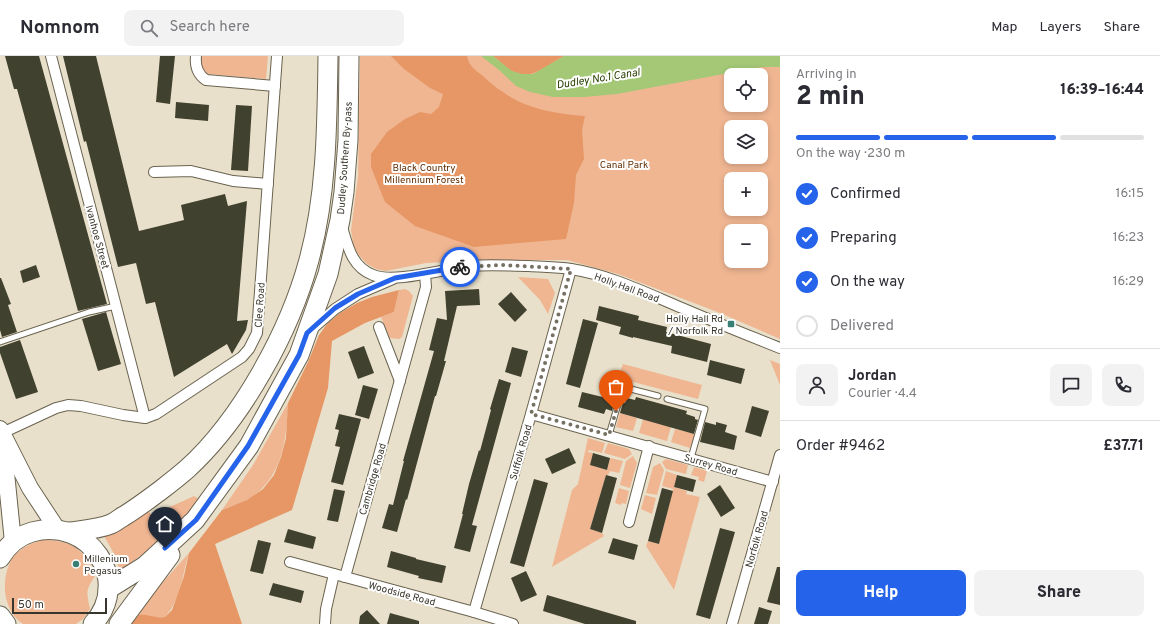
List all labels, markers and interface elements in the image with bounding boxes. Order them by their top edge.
search box [124,10,404,46]
text: Nomnom [20,16,100,40]
icon: search [138,17,160,39]
text: Search here [170,18,250,37]
text: Map [991,19,1017,36]
text: Layers [1039,19,1081,36]
text: Share [1103,19,1140,36]
water label: Dudley No.1 Canal [555,65,642,93]
text: Arriving in [796,67,857,83]
map controls [724,68,768,268]
button: locate [724,68,768,112]
text: 2 min [796,81,865,114]
text: 16:39–16:44 [1060,81,1144,100]
street label: Dudley Southern By-pass [335,101,356,215]
button: layers [724,120,768,164]
text: On the way · 230 m [796,146,905,162]
park label: Canal Park [600,159,648,172]
park label: Black Country Millennium Forest [384,162,464,187]
button: + [724,172,768,216]
icon: check [796,183,818,205]
text: Confirmed [830,185,901,204]
text: 16:15 [1116,186,1144,202]
street label: Ivanhoe Street [82,204,111,271]
button: − [724,224,768,268]
icon: check [796,227,818,249]
text: Preparing [830,229,897,248]
text: 16:23 [1113,230,1144,246]
courier [440,247,480,287]
icon: bike [449,256,471,278]
street label: Holly Hall Road [592,271,661,306]
icon: check [796,271,818,293]
text: On the way [830,273,905,292]
text: 16:29 [1113,274,1144,290]
street label: Clee Road [252,282,269,328]
place label: Holly Hall Rd / Norfolk Rd [666,313,723,338]
text: Delivered [830,317,894,336]
marker: Holly Hall Rd / Norfolk Rd [726,319,736,329]
button: person [796,364,838,406]
button: chat [1050,364,1092,406]
button: phone [1102,364,1144,406]
text: Jordan [848,367,897,386]
pin [599,370,633,411]
icon: bag [605,376,627,398]
text: Courier · 4.4 [848,386,917,402]
street label: Suffolk Road [507,423,536,482]
text: Order #9462 [796,437,885,456]
text: £37.71 [1103,437,1144,456]
street label: Cambridge Road [357,442,390,517]
street label: Surrey Road [682,452,739,479]
pin [148,507,182,548]
street label: Norfolk Road [743,509,772,569]
icon: home [154,513,176,535]
place label: Millenium Pegasus [84,553,128,578]
marker: Millenium Pegasus [71,559,81,569]
button: Help [796,570,966,616]
button: Share [974,570,1144,616]
street label: Woodside Road [367,579,437,610]
scale bar [12,596,107,615]
text: 50 m [18,598,44,612]

